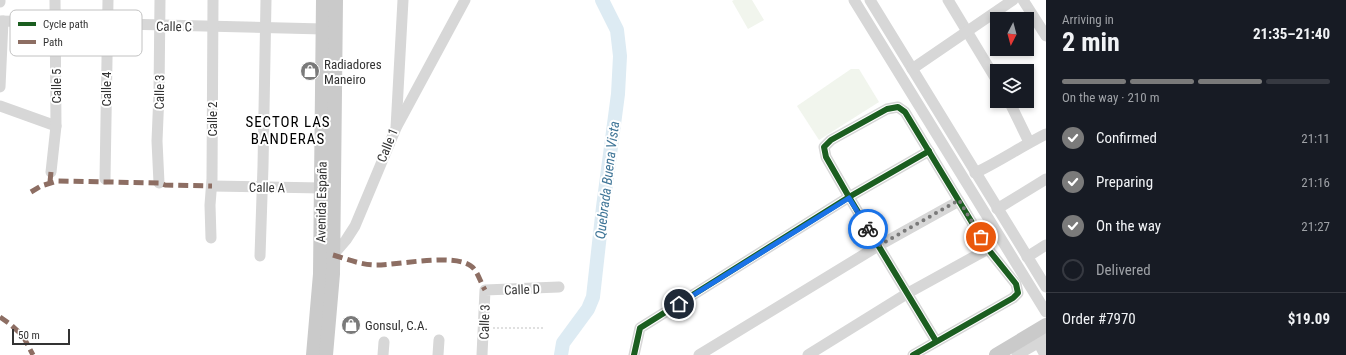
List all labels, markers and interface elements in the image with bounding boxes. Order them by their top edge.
legend [10,10,142,56]
north arrow [990,12,1034,56]
map controls [990,12,1034,108]
text: Arriving in [1062,12,1114,27]
text: Cycle path [43,18,88,31]
street label: Calle C [156,19,192,34]
text: 21:35–21:40 [1253,25,1330,43]
text: 2 min [1062,27,1120,57]
text: Path [43,36,63,49]
place label: Radiadores Maneiro [324,57,382,87]
shop icon: Radiadores Maneiro [299,60,321,82]
button: layers [990,64,1034,108]
street label: Calle 5 [49,68,64,104]
street label: Calle 4 [99,71,114,107]
street label: Calle 3 [152,74,167,110]
text: On the way · 210 m [1062,90,1159,105]
street label: Calle 2 [205,101,220,137]
district label: SECTOR LAS BANDERAS [245,113,331,148]
water label: Quebrada Buena Vista [592,120,622,240]
street label: Calle 1 [374,126,401,164]
icon: check [1062,127,1084,149]
text: Confirmed [1096,129,1157,147]
text: 21:11 [1301,131,1330,146]
street label: Avenida España [313,161,330,243]
icon: check [1062,171,1084,193]
text: Preparing [1096,173,1153,191]
text: 21:16 [1301,175,1330,190]
street label: Calle A [249,180,286,195]
courier [848,209,888,249]
icon: check [1062,215,1084,237]
text: On the way [1096,217,1161,235]
icon: bike [857,218,879,240]
text: 21:27 [1301,219,1330,234]
pin [964,220,998,254]
icon: bag [970,226,992,248]
text: Delivered [1096,261,1151,279]
street label: Calle D [504,281,540,298]
pin [662,287,696,321]
icon: home [668,293,690,315]
street label: Calle 3 [476,304,493,340]
text: Order #7970 [1062,310,1136,328]
text: $19.09 [1288,310,1330,328]
shop icon: Gonsul, C.A. [340,314,362,336]
place label: Gonsul, C.A. [365,318,428,333]
scale bar [12,327,70,346]
text: 50 m [18,329,40,342]

